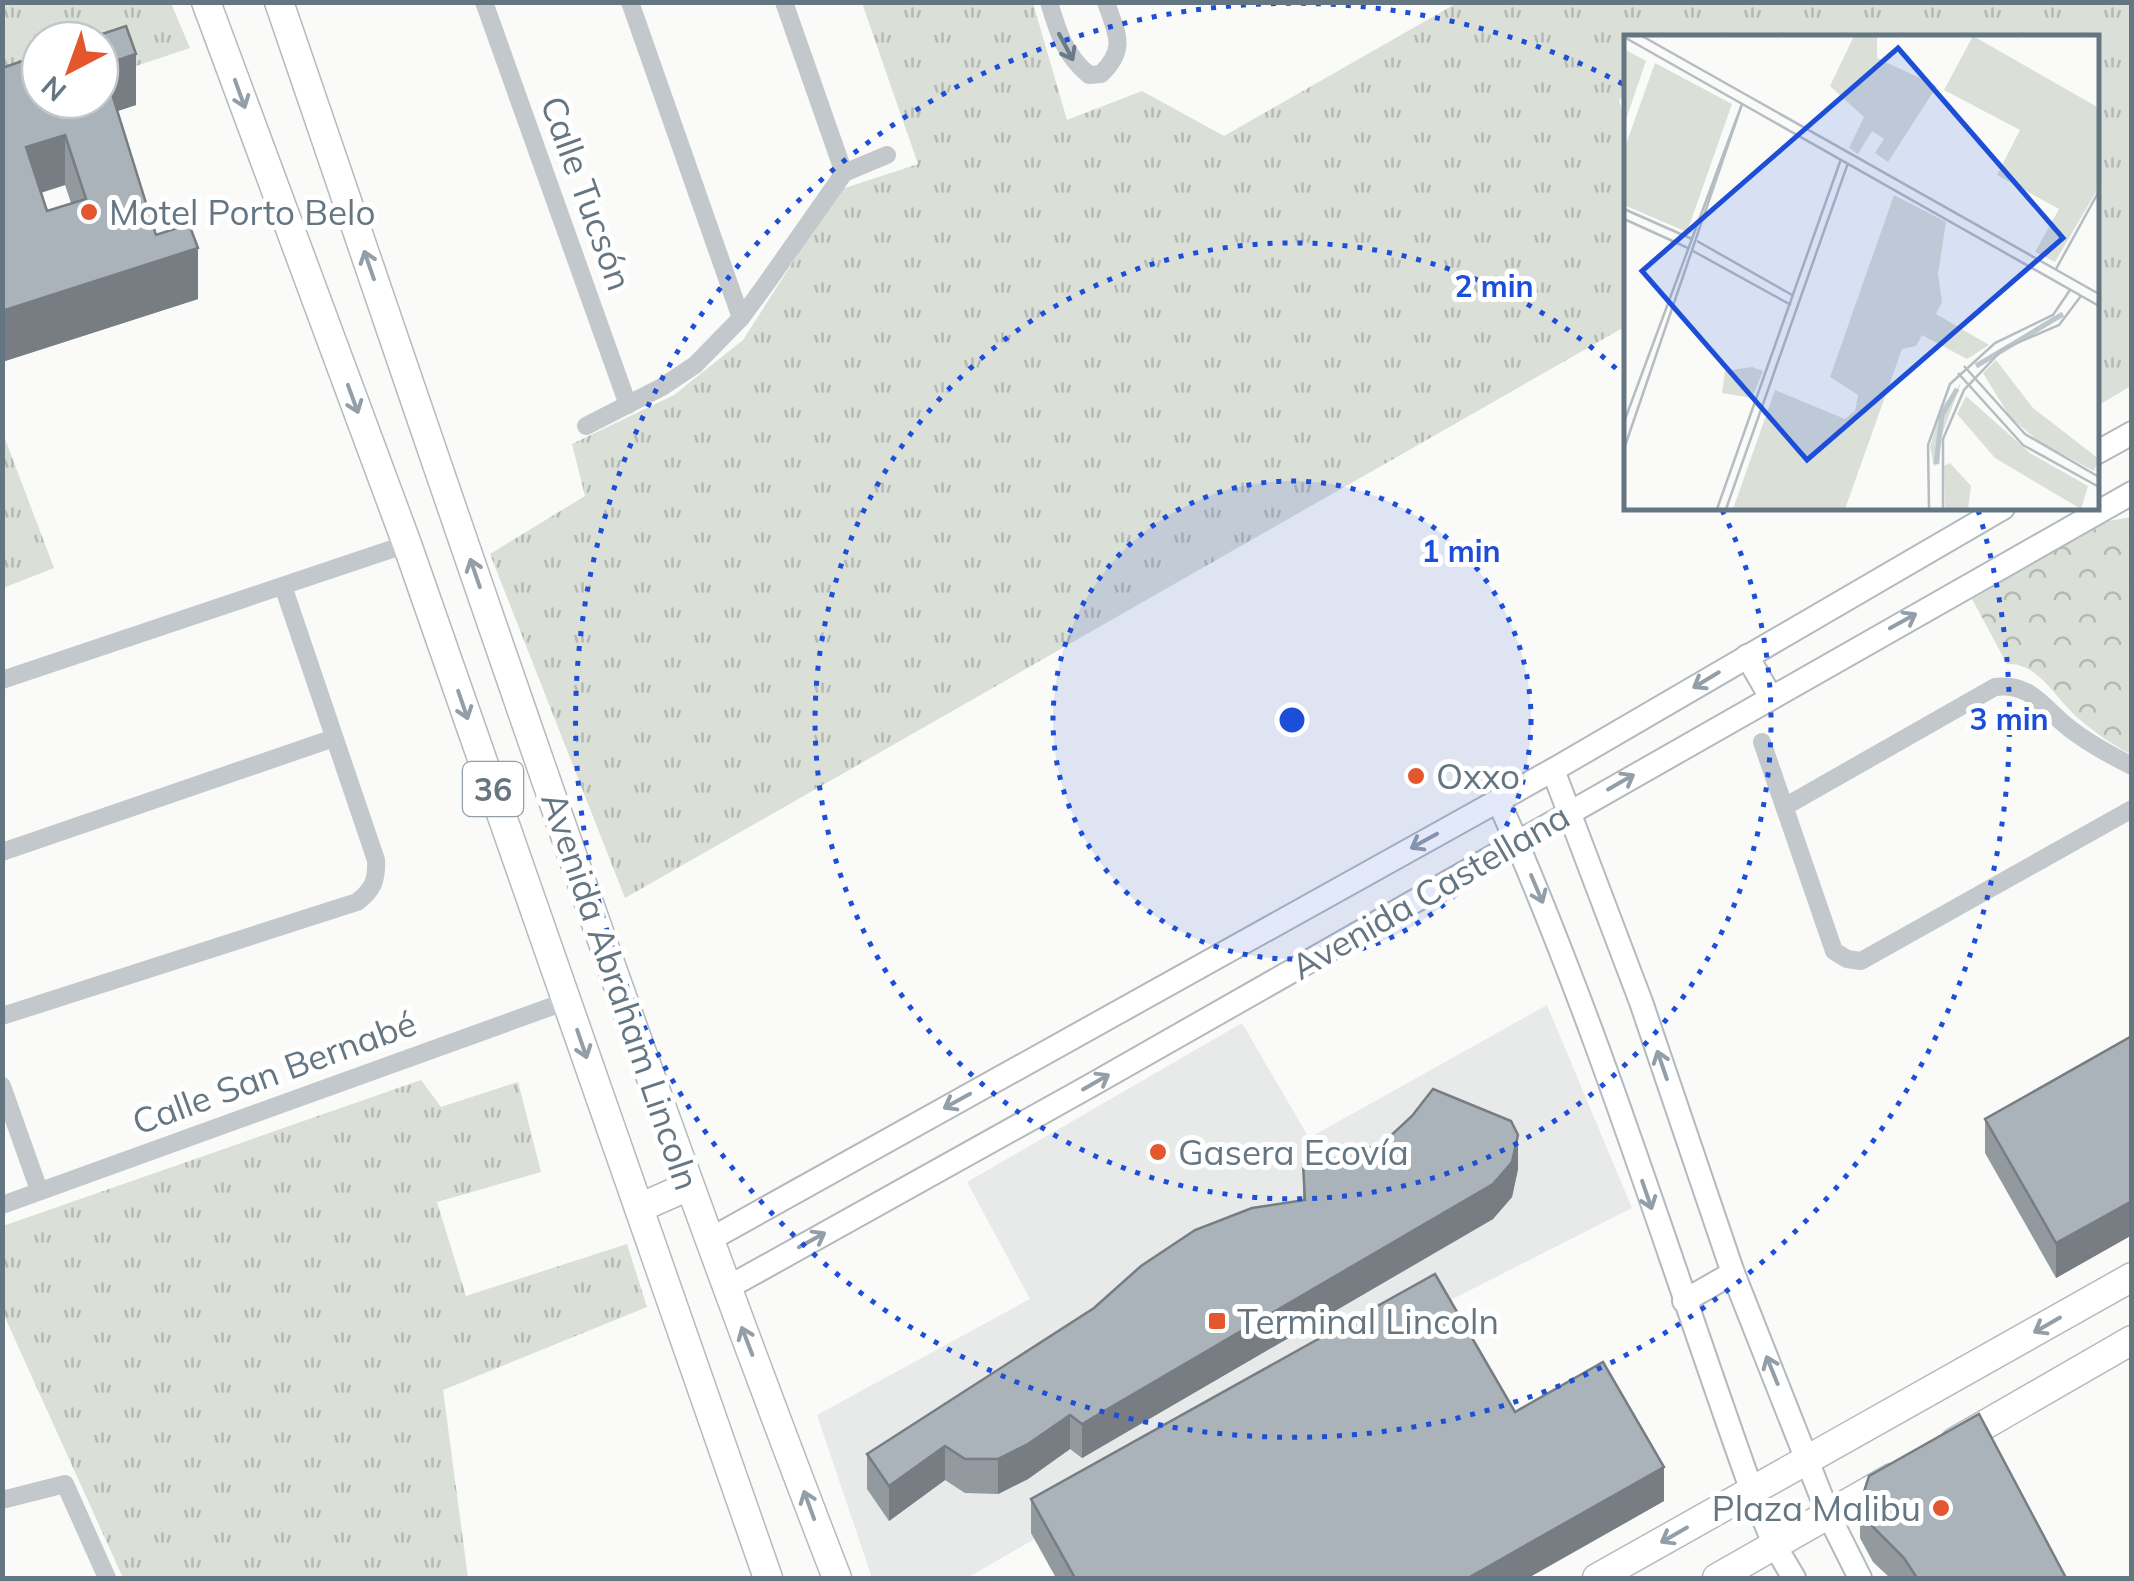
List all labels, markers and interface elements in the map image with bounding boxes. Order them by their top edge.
north arrow [20,20,120,120]
one-way arrow [1057,32,1076,62]
inset map [1624,35,2099,510]
text: N [34,69,73,109]
one-way arrow [232,78,250,109]
street label: Calle Tucsón [532,90,642,296]
place label: Motel Porto Belo [109,190,375,234]
marker: Motel Porto Belo [78,201,100,223]
one-way arrow [359,250,377,282]
text: 2 min [1454,267,1534,305]
one-way arrow [345,382,363,413]
text: 1 min [1421,532,1501,570]
one-way arrow [464,557,482,589]
one-way arrow [1889,611,1917,631]
one-way arrow [1692,670,1722,690]
one-way arrow [455,688,473,719]
text: 3 min [1969,700,2049,738]
centre of rings [1274,702,1310,738]
place label: Oxxo [1436,754,1520,798]
road number: 36 [463,762,523,816]
marker: Oxxo [1405,765,1427,787]
one-way arrow [1606,772,1635,792]
street label: Avenida Abraham Lincoln [532,786,710,1196]
street label: Avenida Castellana [1283,793,1577,989]
one-way arrow [1411,831,1439,851]
one-way arrow [1529,873,1547,904]
street label: Calle San Bernabé [126,1000,422,1144]
one-way arrow [574,1028,592,1059]
one-way arrow [1652,1050,1670,1081]
one-way arrow [1081,1072,1110,1092]
one-way arrow [943,1092,972,1112]
place label: Gasera Ecovía [1178,1130,1409,1174]
marker: Gasera Ecovía [1147,1141,1169,1163]
one-way arrow [1640,1178,1658,1210]
one-way arrow [797,1230,826,1250]
place label: Terminal Lincoln [1237,1299,1499,1343]
marker: Terminal Lincoln [1206,1310,1228,1332]
one-way arrow [2033,1316,2062,1336]
one-way arrow [737,1326,755,1357]
one-way arrow [1762,1356,1780,1386]
place label: Plaza Malibu [1712,1486,1921,1530]
one-way arrow [799,1491,817,1522]
marker: Plaza Malibu [1930,1497,1952,1519]
one-way arrow [1660,1525,1689,1545]

